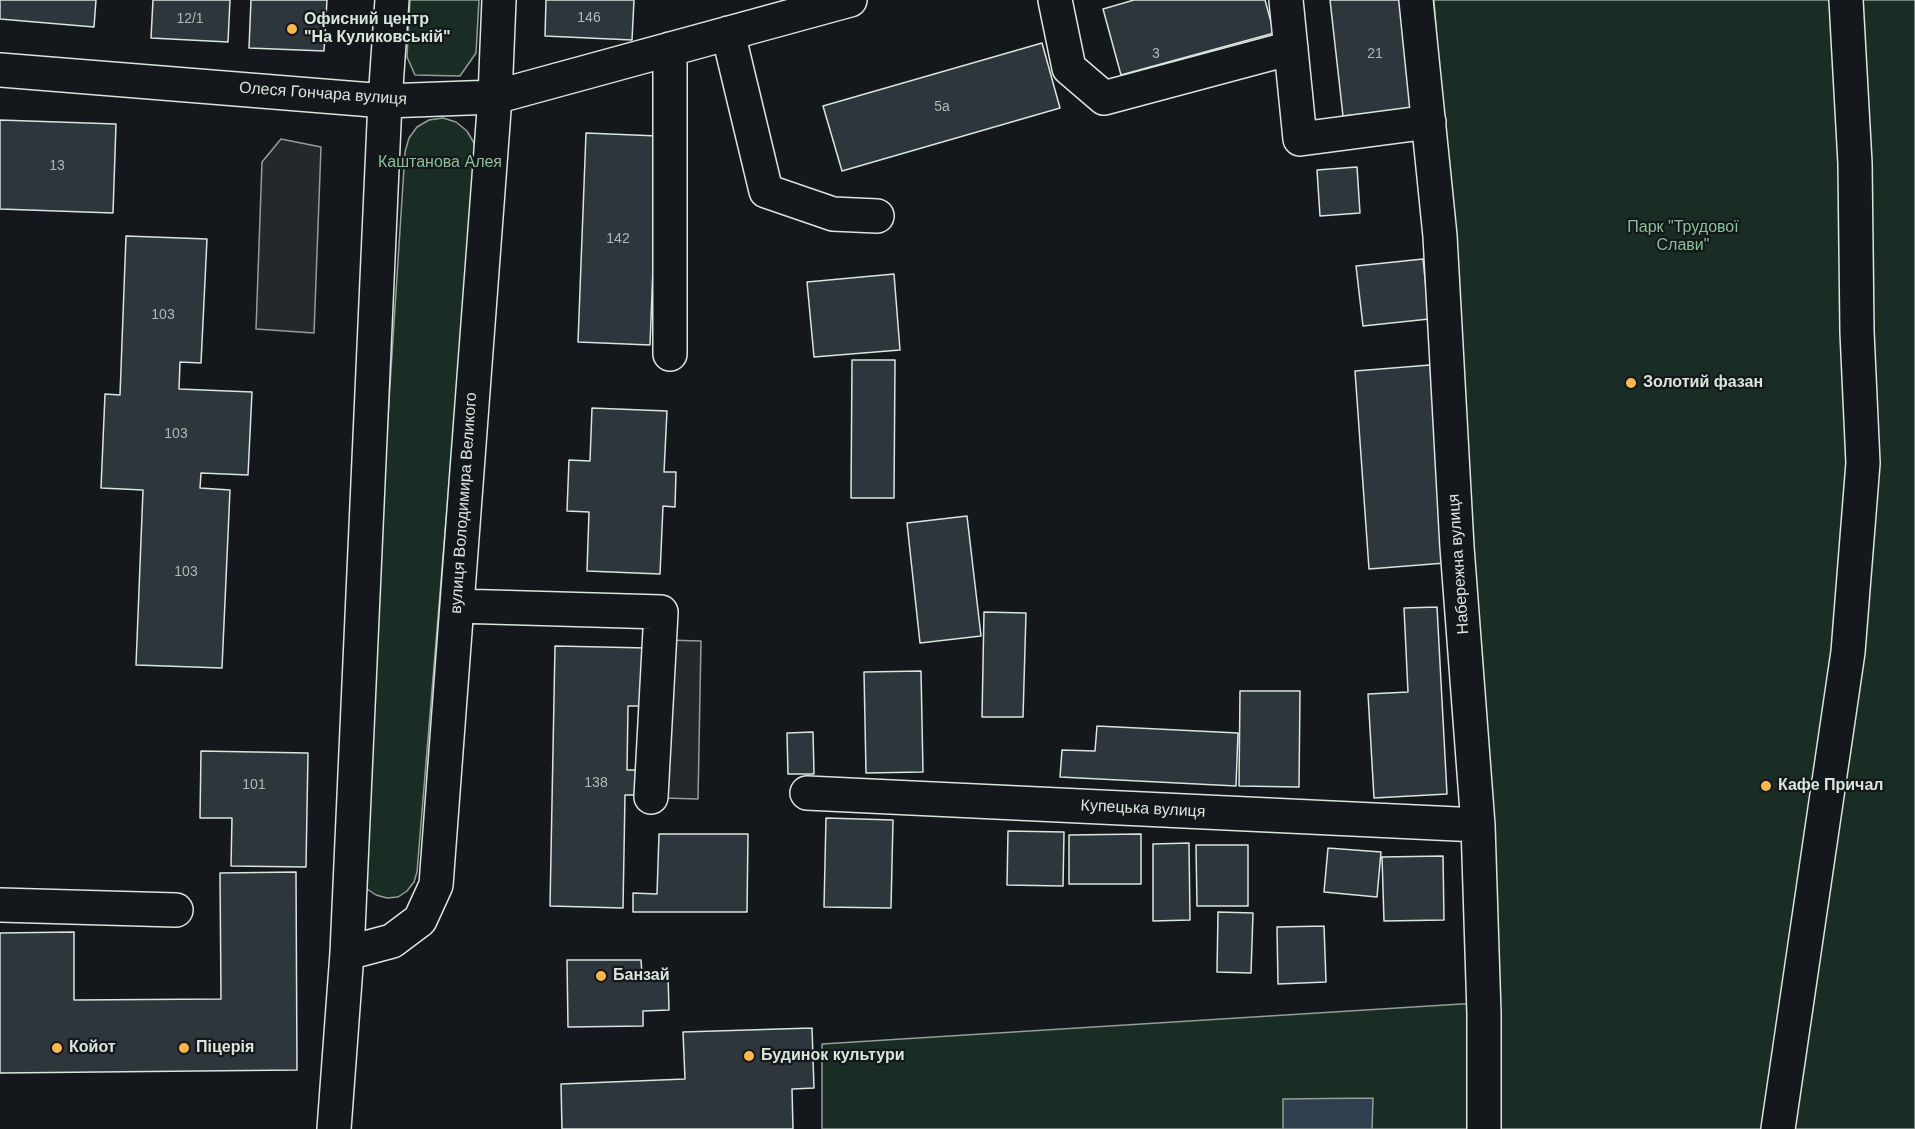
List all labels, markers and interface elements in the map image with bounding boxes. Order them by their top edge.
place label: Офисний центр "На Куликовській" [304,10,451,48]
house number: 146 [577,10,601,26]
house number: 12/1 [176,11,204,27]
marker: Офисний центр "На Куликовській" [285,22,299,36]
house number: 3 [1152,46,1160,62]
house number: 21 [1367,46,1383,62]
street label: Олеся Гончара вулиця [238,79,408,109]
house number: 5а [934,99,950,115]
park label: Каштанова Алея [378,153,502,173]
house number: 13 [49,158,65,174]
park label: Парк "Трудової Слави" [1627,218,1739,256]
house number: 142 [606,231,630,247]
house number: 103 [151,307,175,323]
place label: Золотий фазан [1643,373,1763,393]
marker: Золотий фазан [1624,376,1638,390]
street label: вулиця Володимира Великого [447,392,481,614]
house number: 103 [164,426,188,442]
street label: Набережна вулиця [1445,493,1473,635]
house number: 103 [174,564,198,580]
house number: 138 [584,775,608,791]
place label: Кафе Причал [1778,776,1883,796]
house number: 101 [242,777,266,793]
marker: Кафе Причал [1759,779,1773,793]
street label: Купецька вулиця [1080,796,1206,822]
place label: Банзай [613,966,670,986]
marker: Банзай [594,969,608,983]
place label: Койот [69,1038,116,1058]
place label: Піцерія [196,1038,254,1058]
marker: Койот [50,1041,64,1055]
marker: Піцерія [177,1041,191,1055]
place label: Будинок культури [761,1046,904,1066]
marker: Будинок культури [742,1049,756,1063]

